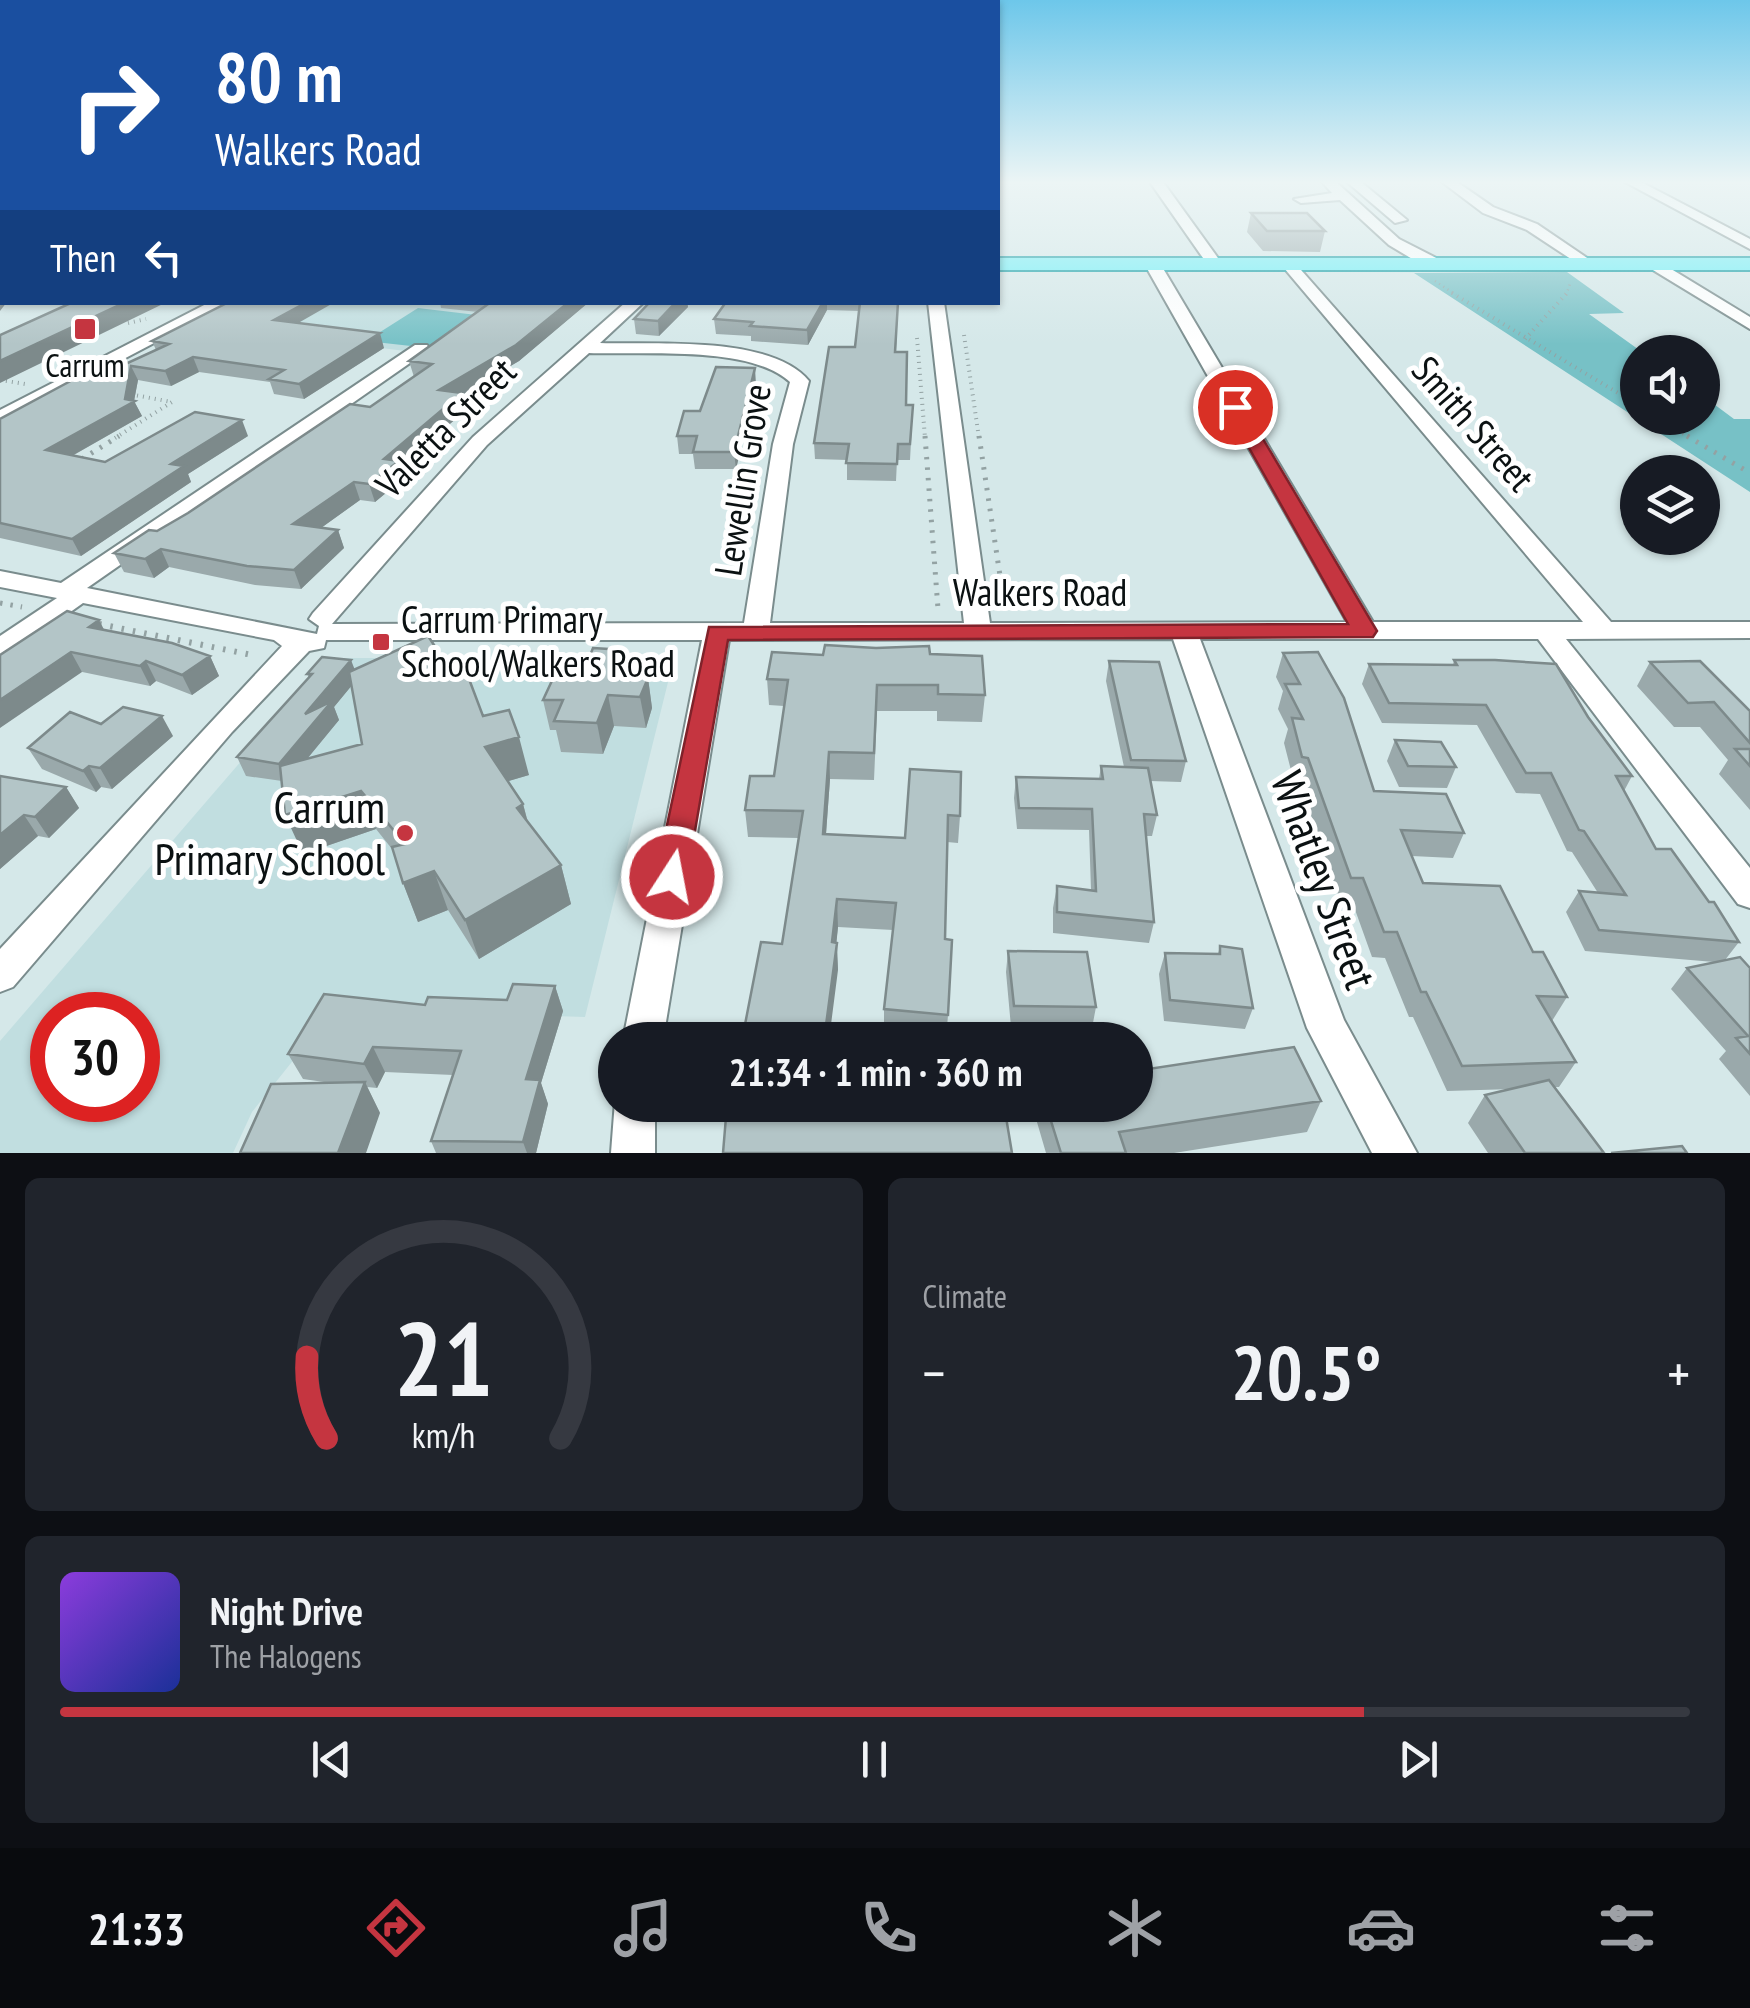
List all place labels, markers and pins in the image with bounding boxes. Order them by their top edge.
marker: Carrum [72,316,98,342]
place label: Carrum [45,344,125,386]
pin [1193,365,1278,450]
place label: Carrum Primary School/Walkers Road [401,594,675,687]
marker: Carrum Primary School/Walkers Road [370,631,392,653]
place label: Carrum Primary School [155,777,386,887]
marker: Carrum Primary School [394,822,416,844]

